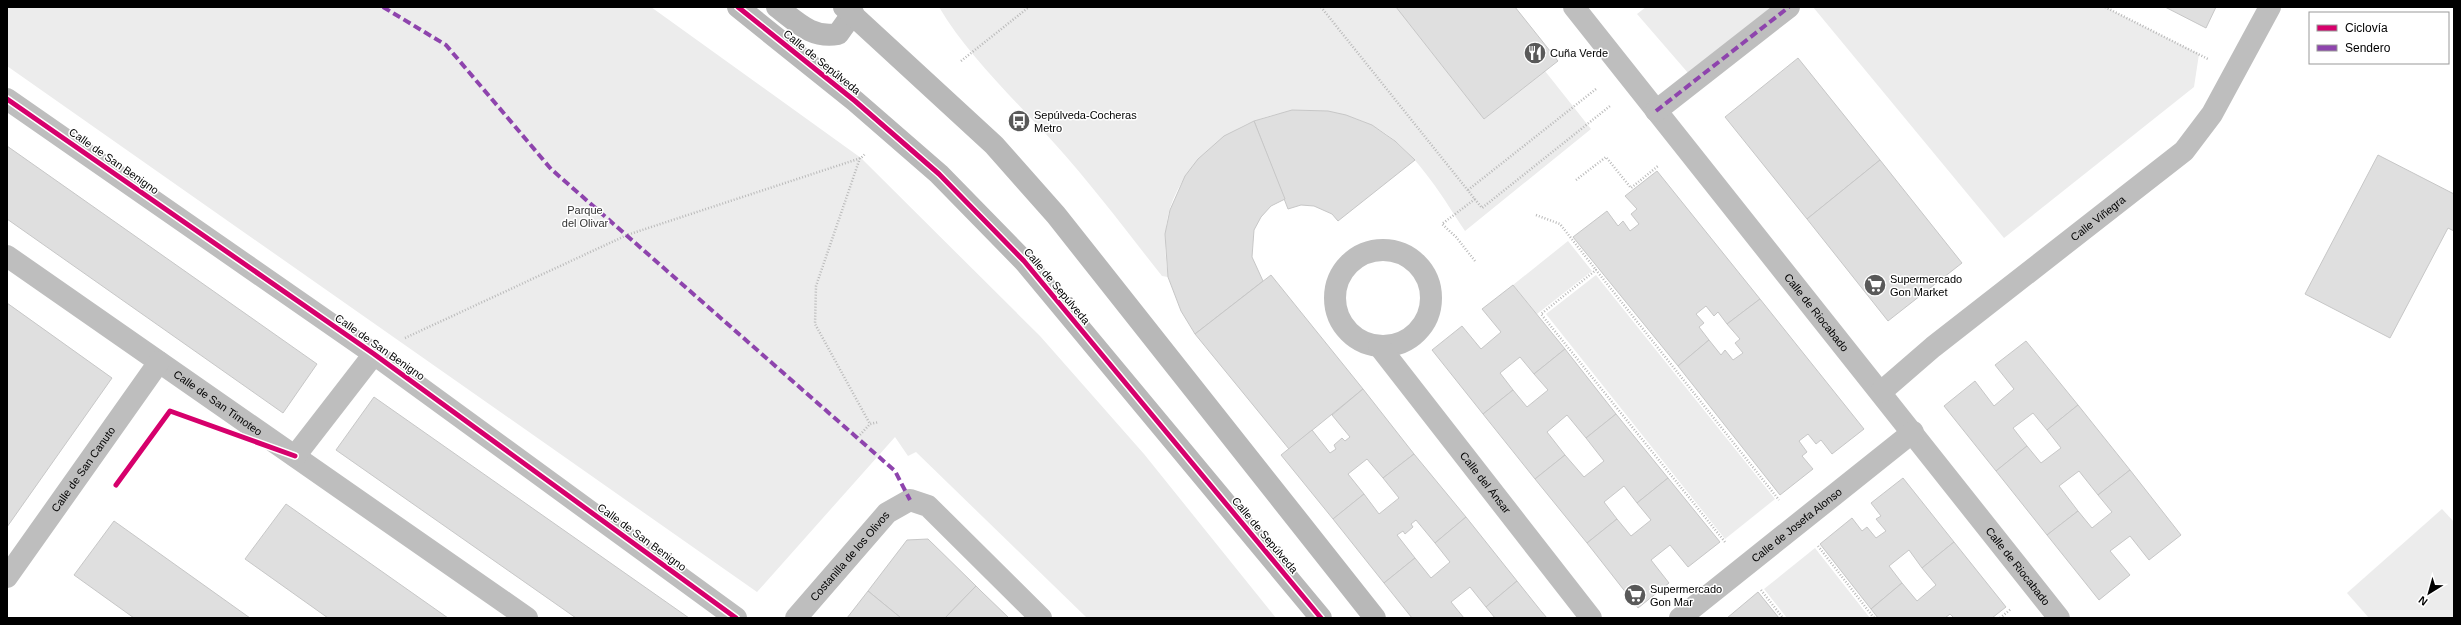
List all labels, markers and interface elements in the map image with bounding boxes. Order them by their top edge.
legend [2309,12,2449,64]
text: Ciclovía [2345,21,2388,35]
street label: Calle de Sepúlveda [781,27,864,97]
restaurant icon: Cuña Verde [1522,40,1548,66]
text: Sendero [2345,41,2391,55]
place label: Cuña Verde [1550,47,1608,59]
bus stop icon: Sepúlveda-Cocheras Metro [1006,108,1032,134]
place label: Sepúlveda-Cocheras Metro [1034,109,1137,134]
street label: Calle de San Benigno [67,126,161,196]
street label: Calle Viñegra [2068,193,2128,243]
park label: Parque del Olivar [562,204,609,229]
street label: Calle de Sepúlveda [1022,246,1093,327]
street label: Calle de Riocabado [1782,271,1851,354]
supermarket icon: Supermercado Gon Market [1862,272,1888,298]
place label: Supermercado Gon Market [1890,273,1962,298]
street label: Calle de San Benigno [333,312,427,382]
street label: Calle de San Timoteo [171,368,265,438]
street label: Calle de San Canuto [49,424,117,514]
street label: Calle del Ánsar [1458,449,1513,516]
street label: Calle de Josefa Alonso [1749,485,1844,565]
street label: Calle de Sepúlveda [1230,495,1301,576]
street label: Calle de San Benigno [595,501,689,573]
street label: Costanilla de los Olivos [808,508,892,603]
street label: Calle de Riocabado [1983,525,2052,608]
north arrow [2409,573,2449,613]
supermarket icon: Supermercado Gon Mar [1622,582,1648,608]
place label: Supermercado Gon Mar [1650,583,1722,608]
text: N [2416,594,2430,608]

